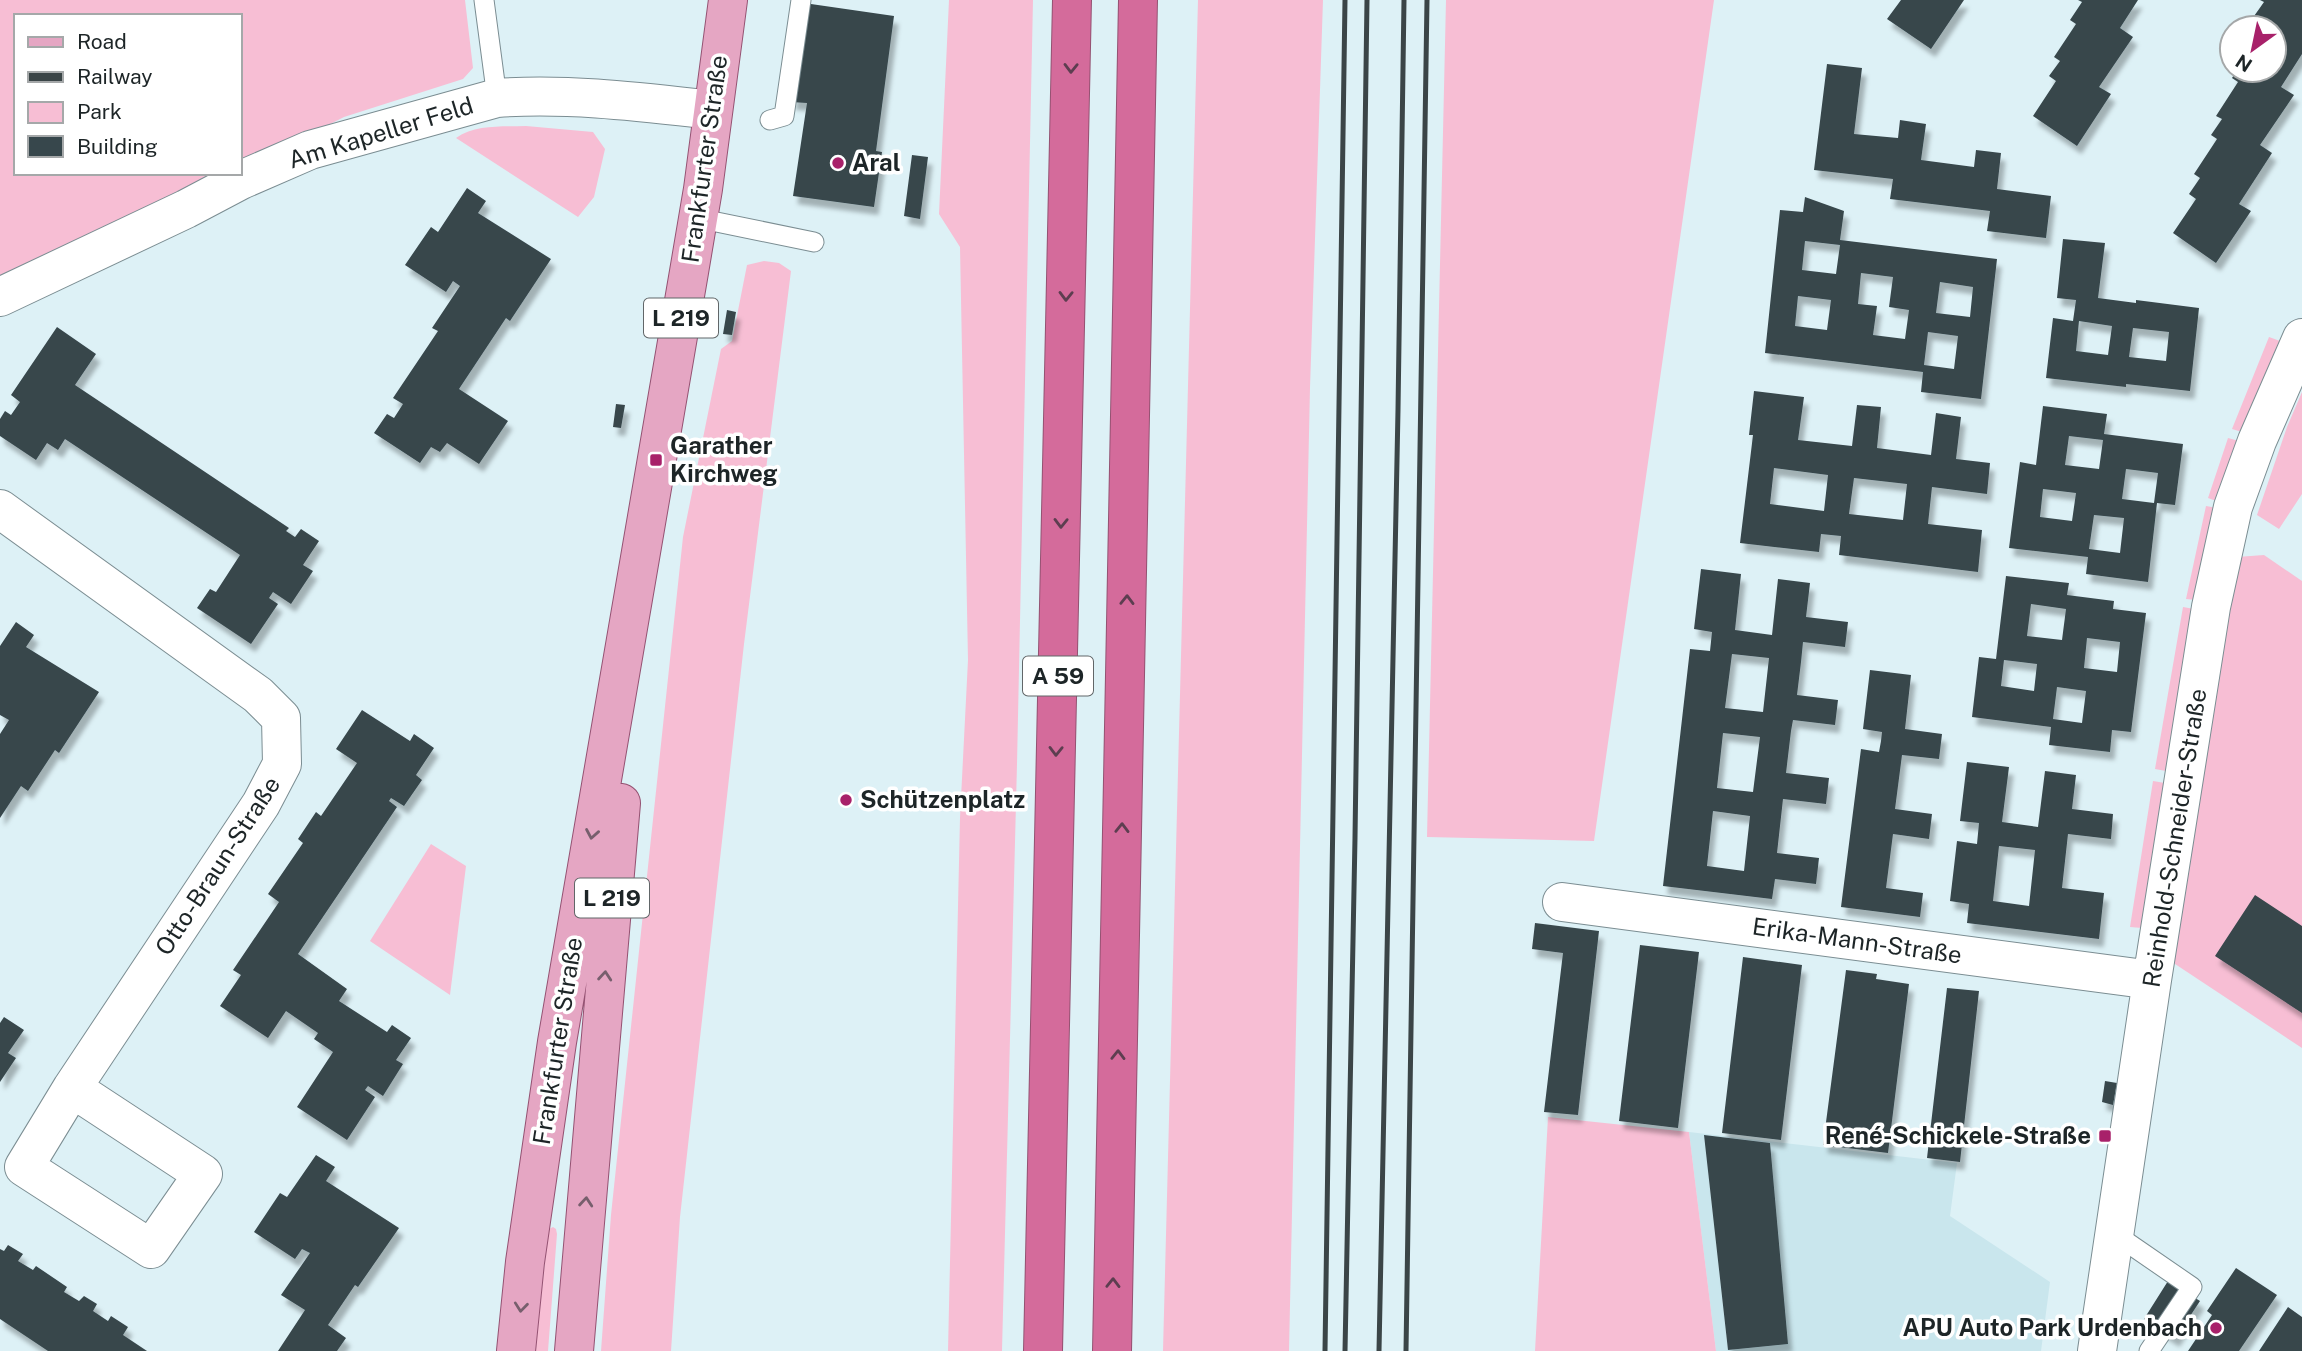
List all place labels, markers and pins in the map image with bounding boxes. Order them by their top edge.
place label: Aral [852,148,901,176]
marker: Aral [830,155,846,171]
place label: Garather Kirchweg [670,431,778,487]
marker: Garather Kirchweg [648,452,664,468]
place label: Schützenplatz [860,785,1025,813]
marker: Schützenplatz [838,792,854,808]
place label: René-Schickele-Straße [1825,1121,2091,1149]
marker: René-Schickele-Straße [2097,1128,2113,1144]
place label: APU Auto Park Urdenbach [1903,1313,2202,1341]
marker: APU Auto Park Urdenbach [2208,1320,2224,1336]

